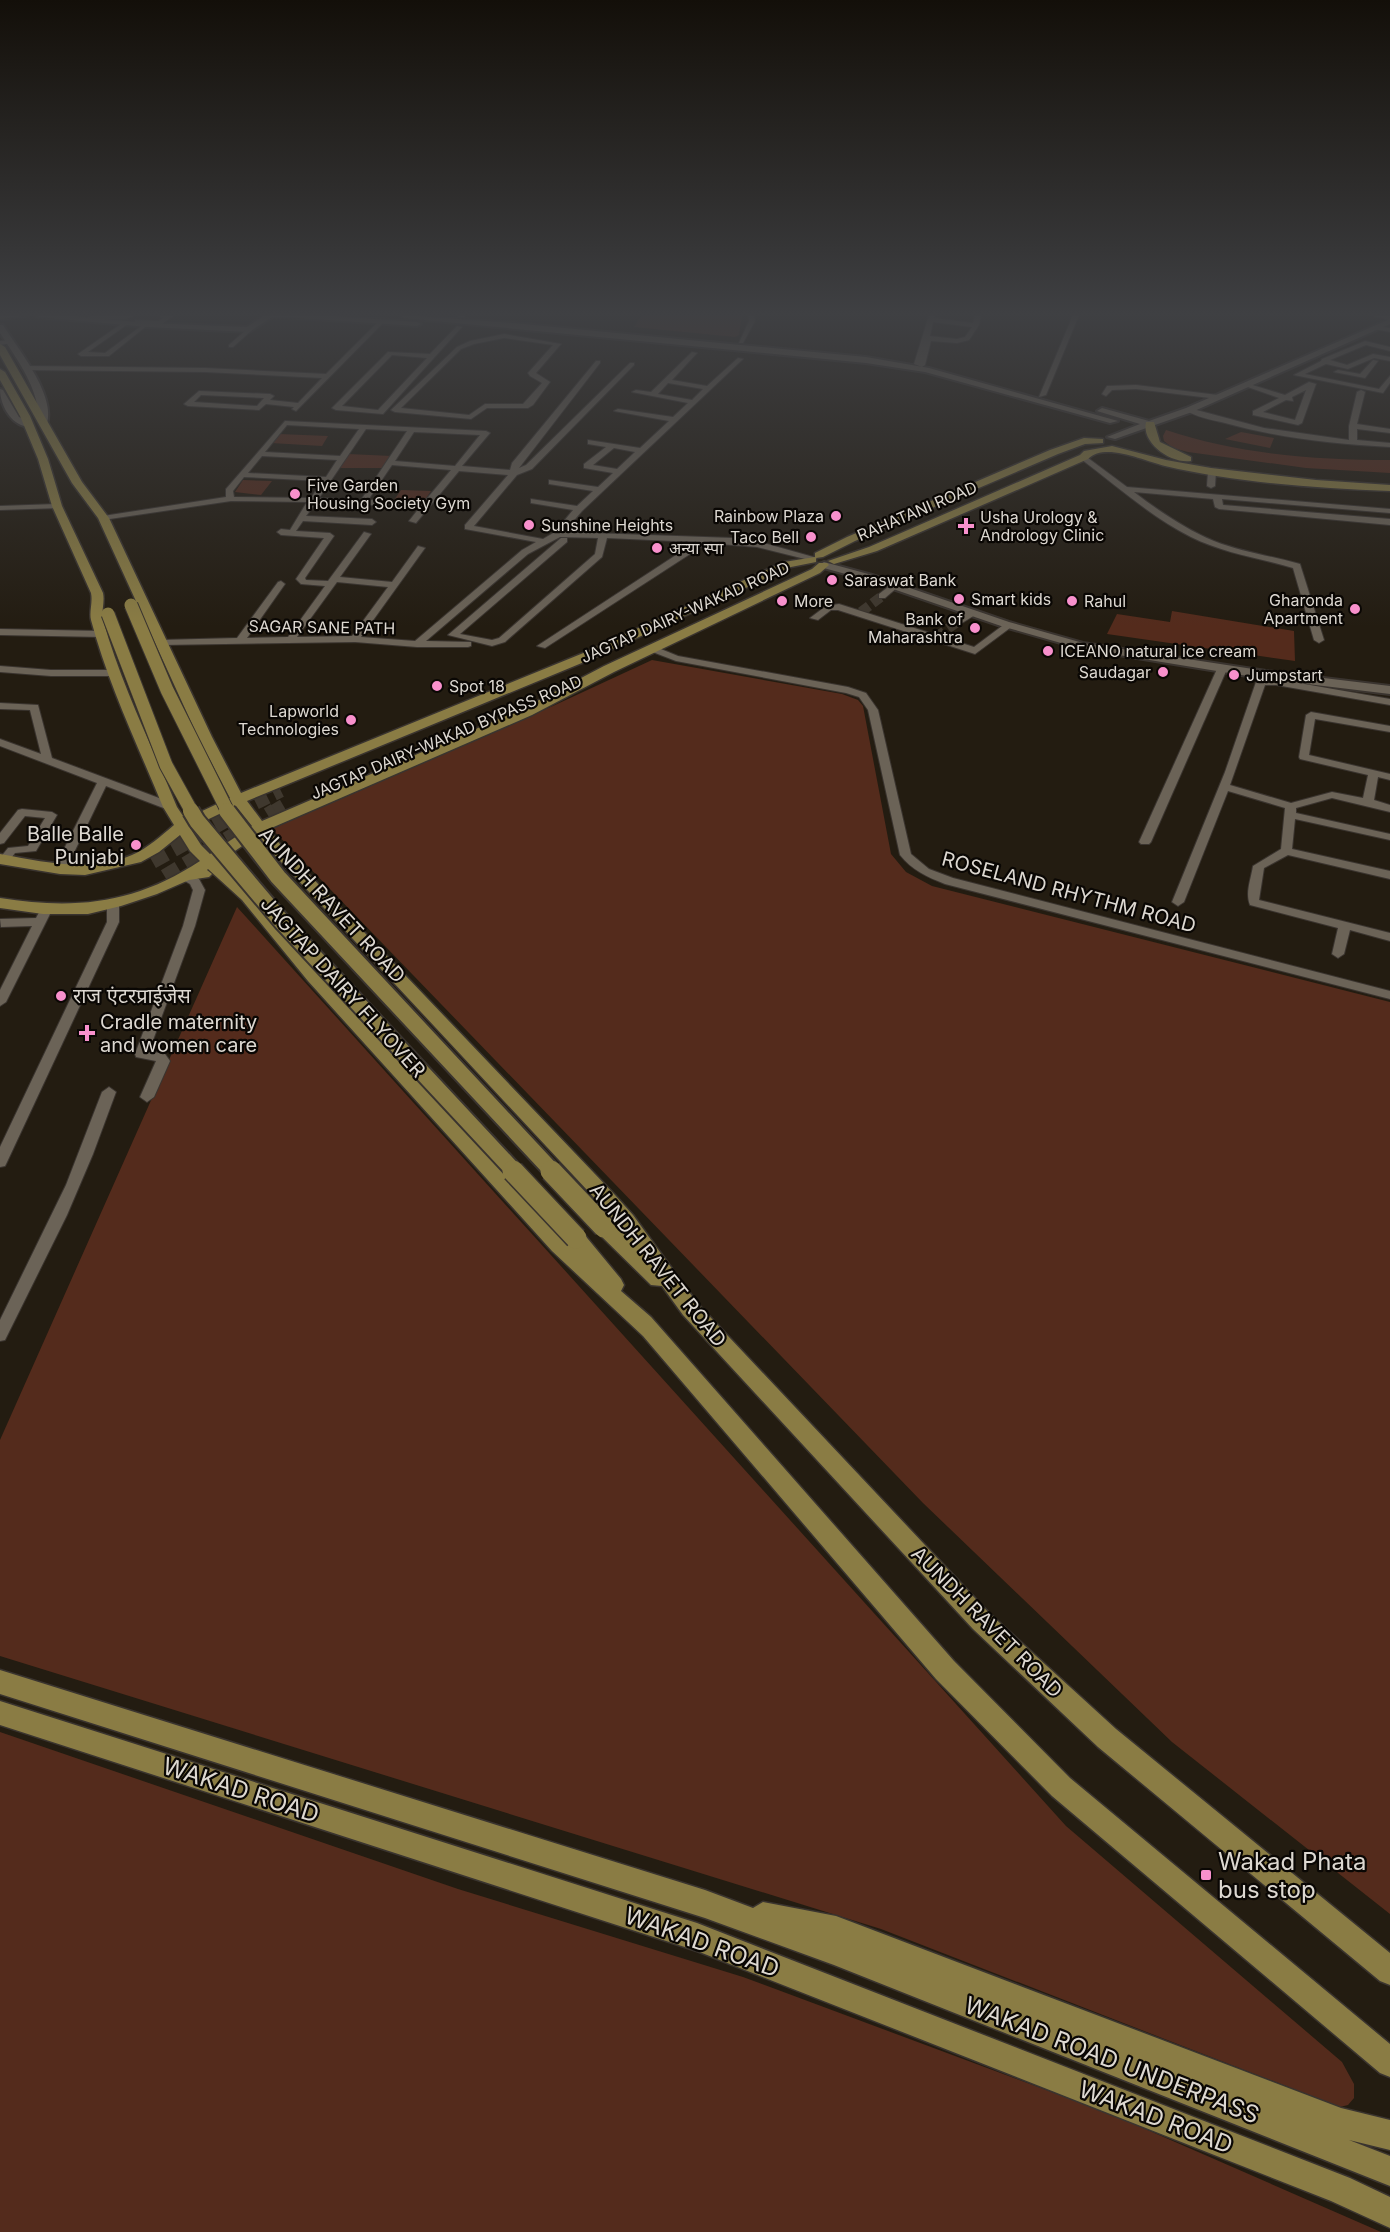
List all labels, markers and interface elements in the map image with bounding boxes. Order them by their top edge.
place label: Five Garden Housing Society Gym [307,475,470,513]
street label: RAHATANI ROAD [854,477,980,545]
marker: Five Garden Housing Society Gym [288,487,302,501]
place label: Rainbow Plaza [714,506,824,526]
place label: Usha Urology & Andrology Clinic [980,507,1104,545]
marker: Rainbow Plaza [829,509,843,523]
place label: Sunshine Heights [541,515,673,535]
marker: Usha Urology & Andrology Clinic [957,517,975,535]
marker: Sunshine Heights [522,518,536,532]
place label: Taco Bell [730,527,799,547]
marker: Taco Bell [804,530,818,544]
place label: अन्या स्पा [669,538,724,558]
marker: अन्या स्पा [650,541,664,555]
street label: JAGTAP DAIRY-WAKAD ROAD [578,557,792,667]
place label: Saraswat Bank [844,570,956,590]
marker: Saraswat Bank [825,573,839,587]
place label: Smart kids [971,589,1051,609]
place label: Gharonda Apartment [1263,590,1343,628]
place label: More [794,591,833,611]
place label: Rahul [1084,591,1126,611]
marker: Smart kids [952,592,966,606]
marker: More [775,594,789,608]
marker: Rahul [1065,594,1079,608]
marker: Gharonda Apartment [1348,602,1362,616]
place label: Bank of Maharashtra [868,609,963,647]
street label: SAGAR SANE PATH [249,616,395,638]
marker: Bank of Maharashtra [968,621,982,635]
place label: ICEANO natural ice cream [1060,641,1256,661]
marker: ICEANO natural ice cream [1041,644,1055,658]
place label: Saudagar [1079,662,1151,682]
marker: Saudagar [1156,665,1170,679]
place label: Jumpstart [1246,665,1323,685]
marker: Jumpstart [1227,668,1241,682]
street label: JAGTAP DAIRY-WAKAD BYPASS ROAD [307,671,585,803]
place label: Spot 18 [449,676,505,696]
marker: Spot 18 [430,679,444,693]
place label: Lapworld Technologies [238,701,339,739]
marker: Lapworld Technologies [344,713,358,727]
place label: Balle Balle Punjabi [27,822,124,869]
street label: AUNDH RAVET ROAD [254,822,410,988]
marker: Balle Balle Punjabi [129,838,143,852]
street label: ROSELAND RHYTHM ROAD [939,846,1199,938]
street label: JAGTAP DAIRY FLYOVER [255,892,431,1082]
place label: राज एंटरप्राईजेस [73,984,191,1008]
marker: राज एंटरप्राईजेस [54,989,68,1003]
place label: Cradle maternity and women care [100,1010,257,1057]
marker: Cradle maternity and women care [78,1024,96,1042]
street label: AUNDH RAVET ROAD [585,1178,731,1352]
street label: AUNDH RAVET ROAD [907,1542,1067,1702]
street label: WAKAD ROAD [159,1751,323,1829]
place label: Wakad Phata bus stop [1218,1847,1366,1904]
marker: Wakad Phata bus stop [1199,1868,1213,1882]
street label: WAKAD ROAD [621,1901,783,1983]
street label: WAKAD ROAD UNDERPASS [961,1990,1263,2130]
street label: WAKAD ROAD [1075,2074,1237,2160]

